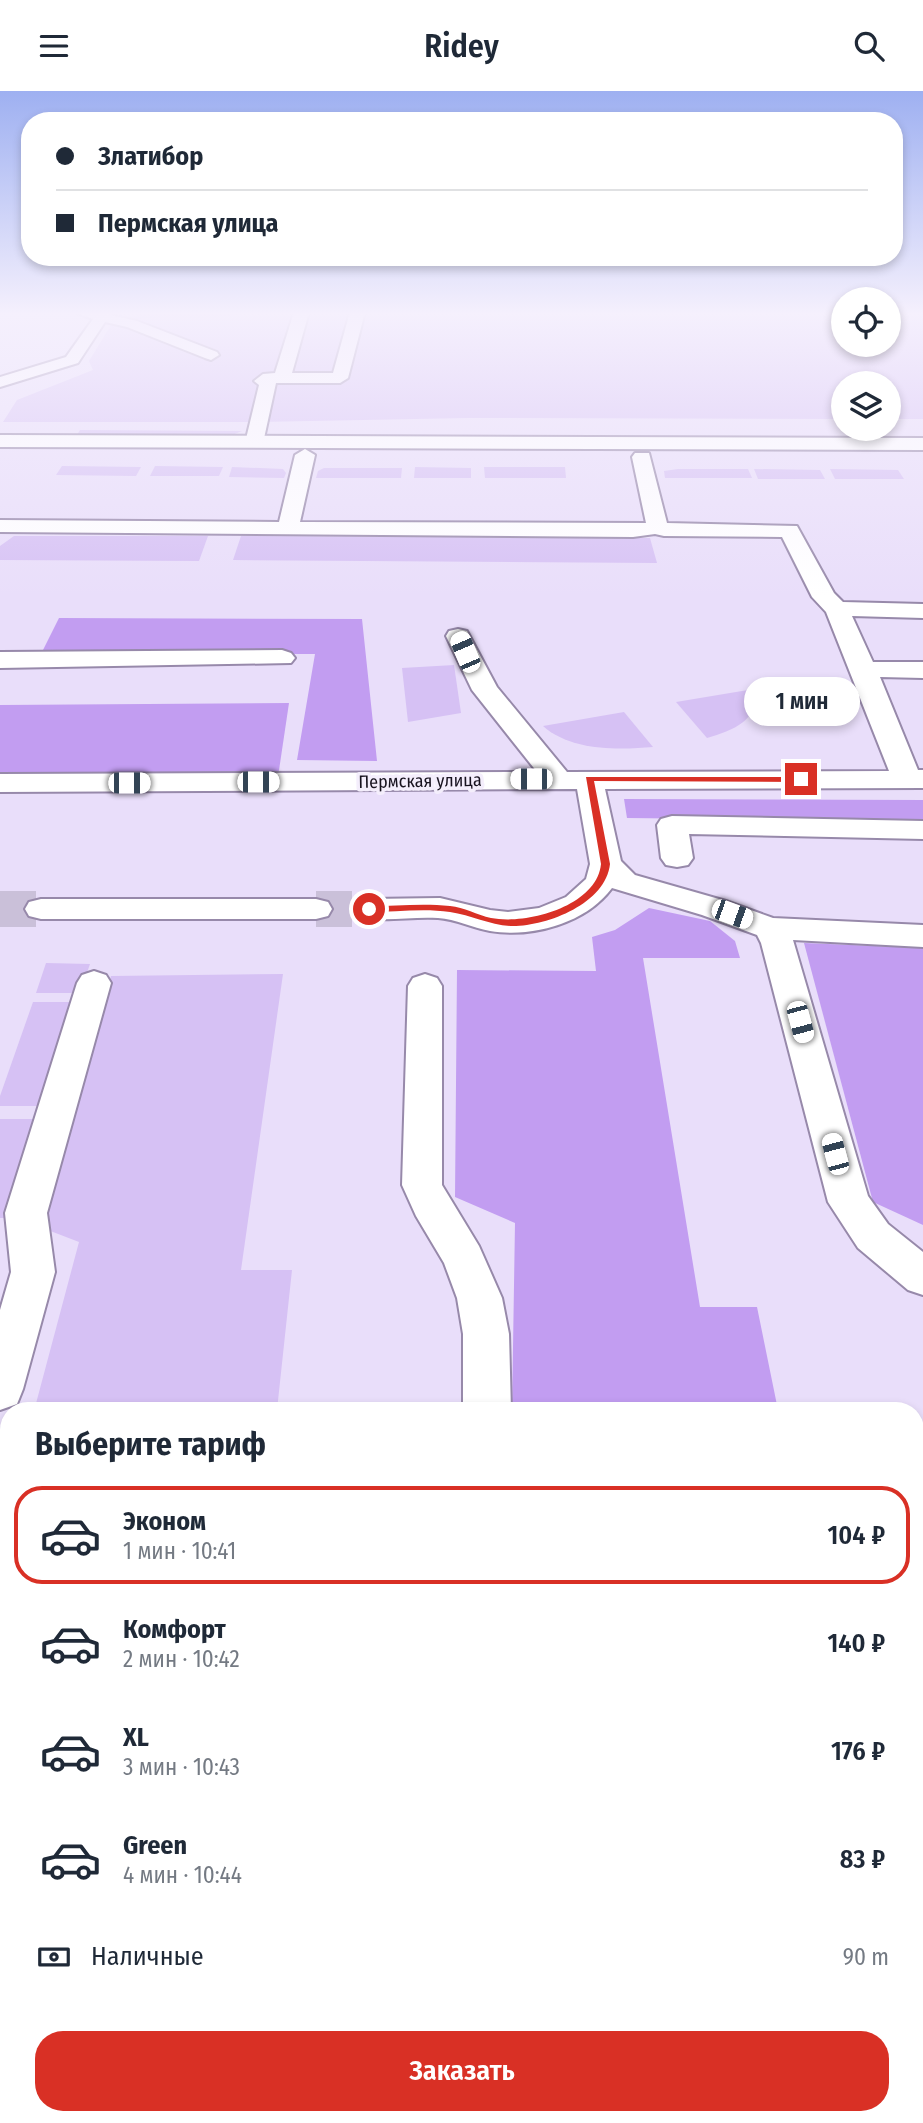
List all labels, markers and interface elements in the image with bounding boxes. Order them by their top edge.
icon: menu [35,27,73,65]
text: Ridey [424,27,499,65]
icon: search [850,27,888,65]
text: Златибор [98,141,203,172]
text: Пермская улица [98,208,279,239]
map controls [831,287,901,441]
button: locate [831,287,901,357]
button: layers [831,371,901,441]
car [448,629,483,675]
callout: 1 мин [743,677,859,727]
text: 1 мин [775,687,829,715]
route end [785,763,817,795]
street label: Пермская улица [358,769,482,793]
car [511,769,553,790]
car [238,772,280,793]
car [109,773,151,794]
route start [353,893,385,925]
car [709,897,756,931]
car [785,999,816,1045]
car [820,1131,851,1177]
text: Выберите тариф [35,1425,266,1463]
icon: car [39,1504,102,1567]
text: Эконом [123,1506,206,1537]
text: 104 ₽ [828,1520,885,1551]
text: 1 мин · 10:41 [123,1537,236,1565]
icon: car [39,1612,102,1675]
text: Комфорт [123,1614,226,1645]
text: 140 ₽ [828,1628,885,1659]
text: 2 мин · 10:42 [123,1645,240,1673]
icon: car [39,1720,102,1783]
text: XL [123,1722,149,1753]
text: 176 ₽ [831,1736,885,1767]
text: 3 мин · 10:43 [123,1753,240,1781]
icon: car [39,1828,102,1891]
text: Green [123,1830,187,1861]
text: 83 ₽ [840,1844,885,1875]
text: 4 мин · 10:44 [123,1861,242,1889]
icon: cash [35,1938,73,1976]
text: Наличные [91,1941,204,1972]
text: 90 m [843,1943,889,1971]
button: Заказать [35,2031,889,2111]

